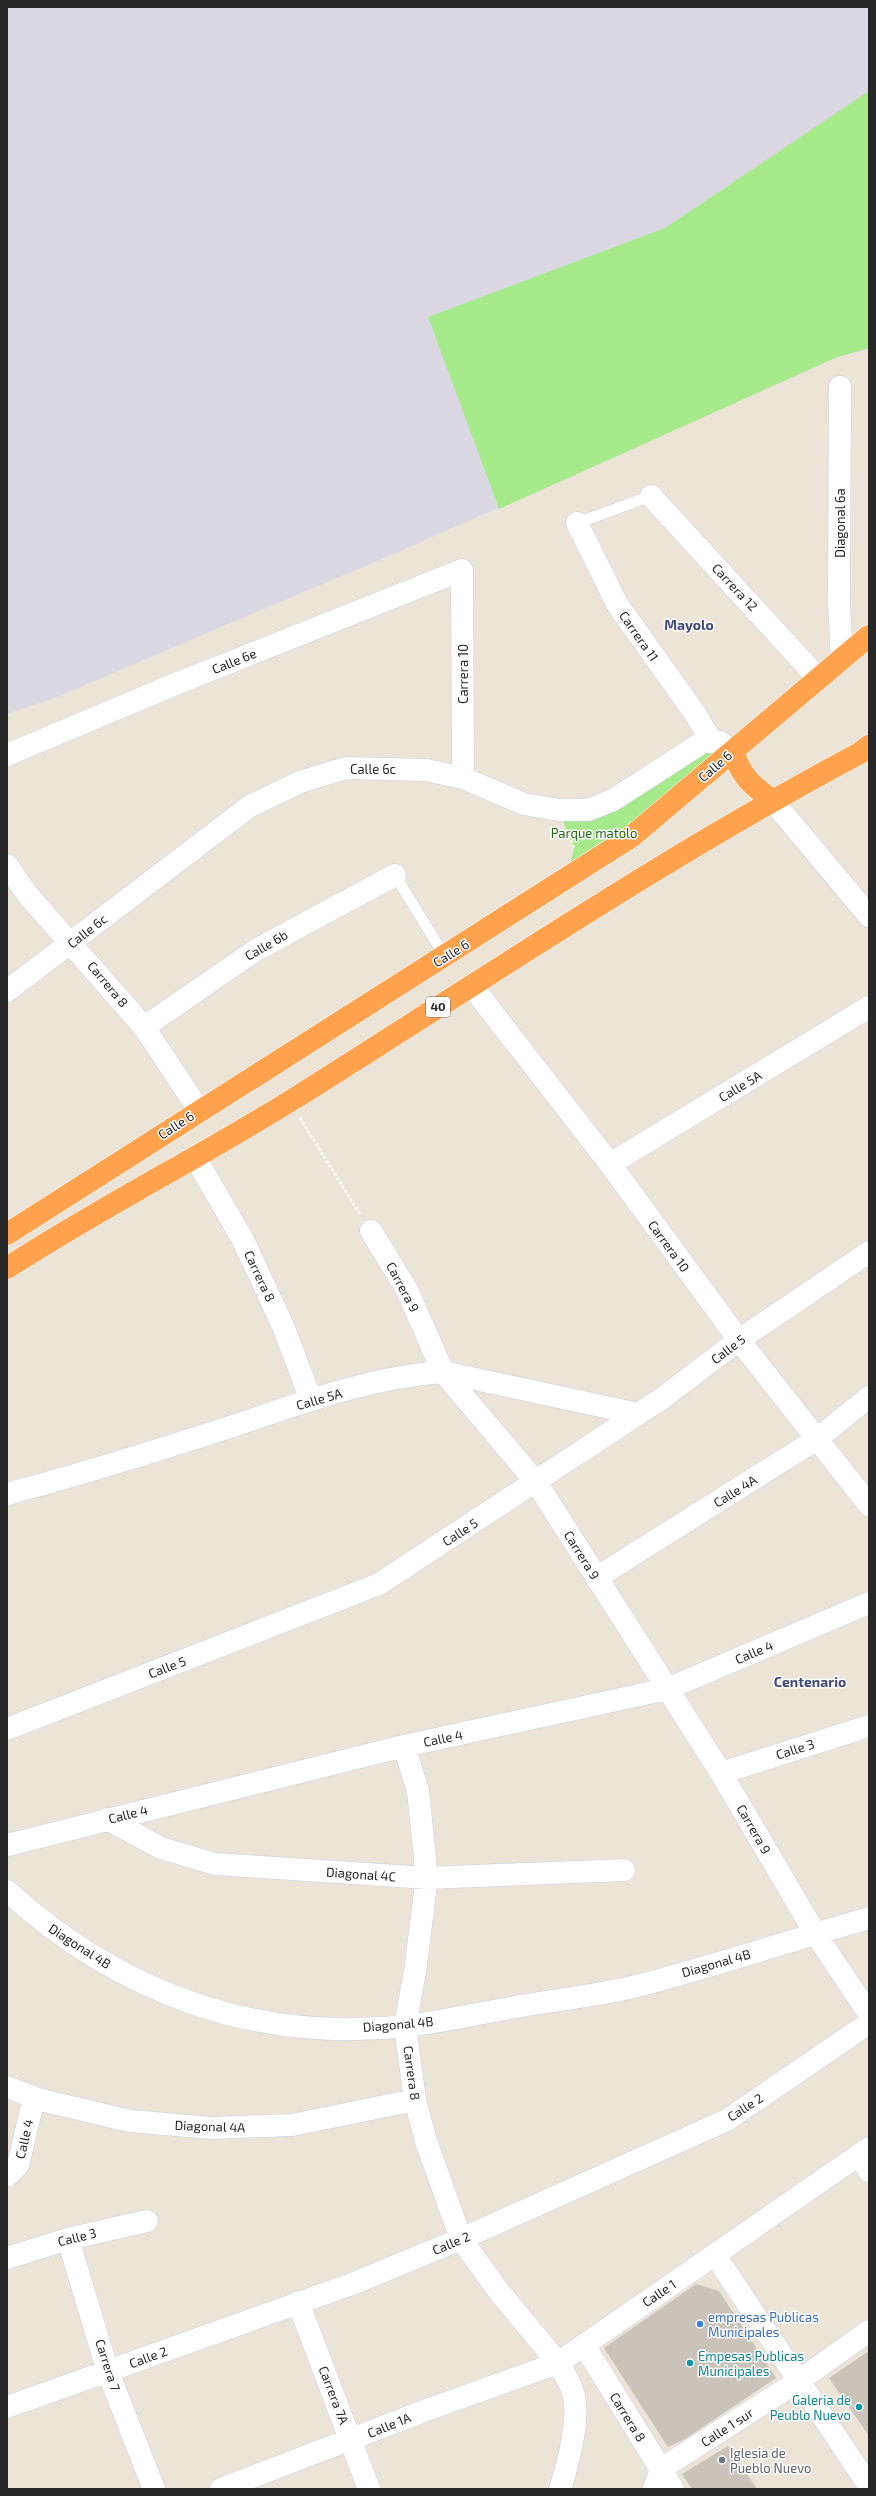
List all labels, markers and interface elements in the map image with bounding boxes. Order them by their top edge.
street label: Diagonal 6a [832,488,848,558]
street label: Carrera 12 [709,560,761,614]
street label: Carrera 11 [616,608,662,664]
district label: Mayolo [664,616,714,633]
street label: Carrera 10 [455,644,471,704]
street label: Calle 6e [209,645,259,677]
street label: Calle 6 [695,747,735,785]
street label: Calle 6c [350,761,396,777]
park label: Parque matolo [551,825,637,841]
street label: Calle 6c [64,911,110,951]
street label: Calle 6b [242,926,290,964]
street label: Calle 6 [430,936,472,970]
street label: Carrera 8 [84,958,132,1010]
road number: 40 [426,997,450,1017]
street label: Calle 5A [716,1067,764,1105]
street label: Calle 6 [155,1108,197,1142]
street label: Carrera 10 [645,1217,693,1275]
street label: Carrera 8 [241,1248,279,1304]
street label: Carrera 9 [383,1259,423,1315]
street label: Calle 5 [708,1331,748,1367]
street label: Calle 5A [294,1385,344,1413]
street label: Calle 4A [710,1471,760,1511]
street label: Calle 5 [439,1515,481,1549]
street label: Carrera 9 [561,1528,603,1582]
street label: Calle 4 [732,1637,776,1667]
street label: Calle 5 [146,1653,188,1681]
district label: Centenario [774,1673,846,1690]
street label: Calle 4 [422,1726,464,1750]
street label: Calle 3 [774,1735,816,1763]
street label: Calle 4 [107,1801,149,1827]
street label: Carrera 9 [733,1801,775,1857]
street label: Diagonal 4C [325,1864,397,1884]
street label: Diagonal 4B [46,1920,114,1972]
street label: Diagonal 4B [680,1946,752,1980]
street label: Diagonal 4B [362,2013,434,2035]
street label: Carrera 8 [400,2045,424,2101]
street label: Calle 2 [724,2090,766,2124]
street label: Diagonal 4A [174,2117,246,2135]
street label: Calle 4 [12,2118,36,2160]
street label: Calle 3 [56,2224,98,2250]
street label: Calle 2 [430,2228,472,2258]
street label: Calle 1 [639,2276,679,2310]
place label: empresas Publicas Municipales [708,2309,819,2340]
marker: empresas Publicas Municipales [695,2319,705,2329]
street label: Carrera 7 [92,2337,124,2393]
street label: Calle 2 [127,2343,169,2371]
place label: Empesas Publicas Municipales [698,2348,804,2379]
marker: Empesas Publicas Municipales [685,2358,695,2368]
street label: Carrera 7A [316,2363,352,2427]
street label: Carrera 8 [607,2389,649,2445]
place label: Galeria de Peublo Nuevo [770,2392,851,2423]
marker: Galeria de Peublo Nuevo [854,2402,864,2412]
street label: Calle 1 sur [698,2404,756,2450]
street label: Calle 1A [365,2409,413,2441]
place label: Iglesia de Pueblo Nuevo [730,2445,811,2476]
marker: Iglesia de Pueblo Nuevo [717,2455,727,2465]

